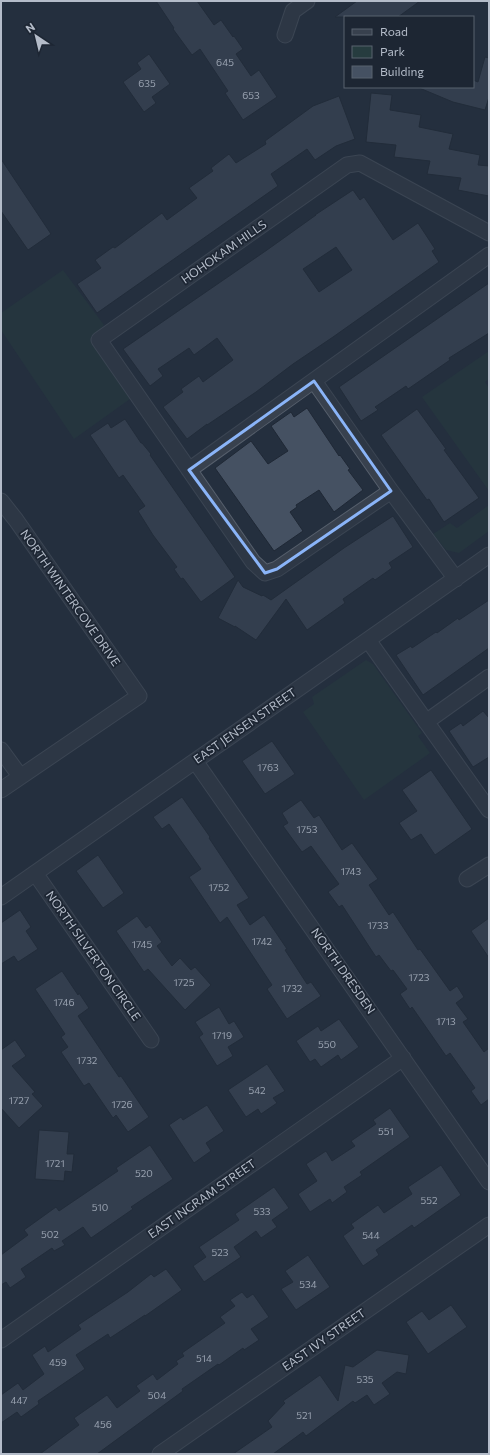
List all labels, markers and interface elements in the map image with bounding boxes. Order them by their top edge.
north arrow [16,16,56,56]
legend [344,16,474,88]
text: N [23,20,37,35]
text: Road [380,24,408,38]
text: Park [380,44,406,58]
house number: 645 [216,56,234,68]
text: Building [380,64,424,78]
house number: 635 [138,77,156,89]
house number: 653 [242,89,260,101]
street label: HOHOKAM HILLS [178,217,269,286]
street label: NORTH WINTERCOVE DRIVE [18,526,124,669]
street label: EAST JENSEN STREET [190,684,299,767]
house number: 1763 [257,761,279,773]
house number: 1753 [297,823,318,835]
house number: 1743 [341,865,362,877]
house number: 1752 [209,881,230,893]
street label: NORTH SILVERTON CIRCLE [44,888,144,1023]
house number: 1733 [368,919,389,931]
street label: NORTH DRESDEN [309,925,379,1016]
house number: 1742 [252,935,273,947]
house number: 1745 [132,938,153,950]
house number: 1723 [409,971,430,983]
house number: 1725 [174,976,195,988]
house number: 1732 [282,982,303,994]
house number: 1746 [53,996,75,1008]
house number: 1713 [436,1015,456,1027]
house number: 1719 [212,1029,232,1041]
house number: 550 [318,1038,336,1050]
house number: 1732 [77,1054,98,1066]
house number: 542 [248,1084,266,1096]
house number: 1727 [9,1094,29,1106]
house number: 1726 [111,1098,133,1110]
house number: 551 [378,1125,394,1137]
street label: EAST INGRAM STREET [145,1156,258,1241]
house number: 1721 [45,1157,65,1169]
house number: 520 [135,1167,153,1179]
house number: 552 [420,1194,438,1206]
house number: 510 [92,1201,108,1213]
house number: 533 [253,1205,271,1217]
house number: 502 [41,1228,59,1240]
house number: 544 [362,1229,380,1241]
house number: 523 [212,1246,229,1258]
house number: 534 [299,1278,317,1290]
street label: EAST IVY STREET [279,1305,368,1373]
house number: 514 [196,1352,212,1364]
house number: 459 [49,1356,67,1368]
house number: 535 [356,1373,374,1385]
house number: 504 [148,1389,166,1401]
house number: 447 [10,1394,28,1406]
house number: 521 [296,1409,312,1421]
house number: 456 [94,1418,112,1430]

